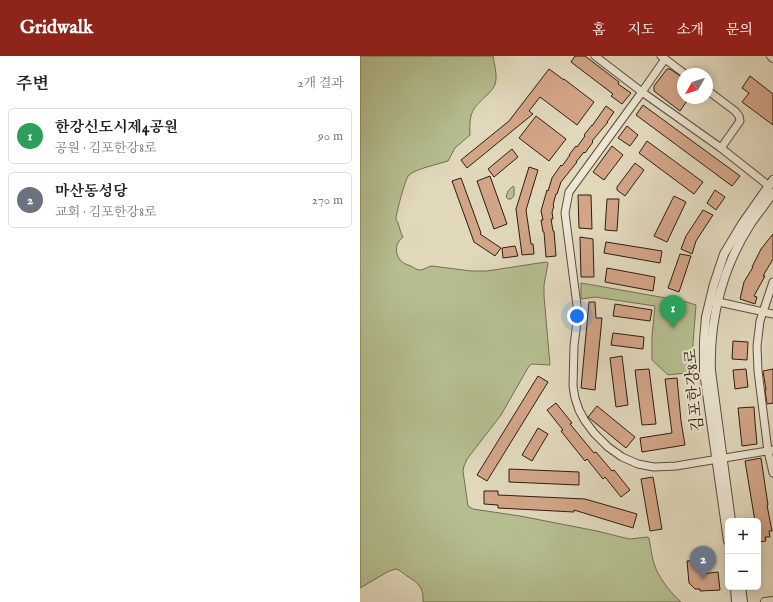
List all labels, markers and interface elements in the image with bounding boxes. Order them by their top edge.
text: Gridwalk [20,16,93,40]
text: 홈 [592,21,606,39]
text: 지도 [628,21,655,39]
text: 소개 [677,21,704,39]
text: 문의 [726,21,753,39]
north arrow [677,68,713,104]
text: 주변 [16,74,49,95]
text: 2개 결과 [297,75,344,92]
text: 한강신도시제4공원 [55,118,178,137]
text: 1 [28,128,32,145]
text: 90 m [318,128,343,145]
text: 공원 · 김포한강8로 [55,140,157,157]
text: 마산동성당 [55,182,127,201]
text: 2 [27,192,33,209]
text: 270 m [312,192,343,209]
text: 교회 · 김포한강8로 [55,204,157,221]
pin: 1 [660,295,686,328]
your location [567,306,587,326]
street label: 김포한강8로 [681,347,709,432]
map controls [725,518,761,590]
button: + [725,518,761,554]
pin: 2 [690,546,716,579]
button: − [725,554,761,590]

